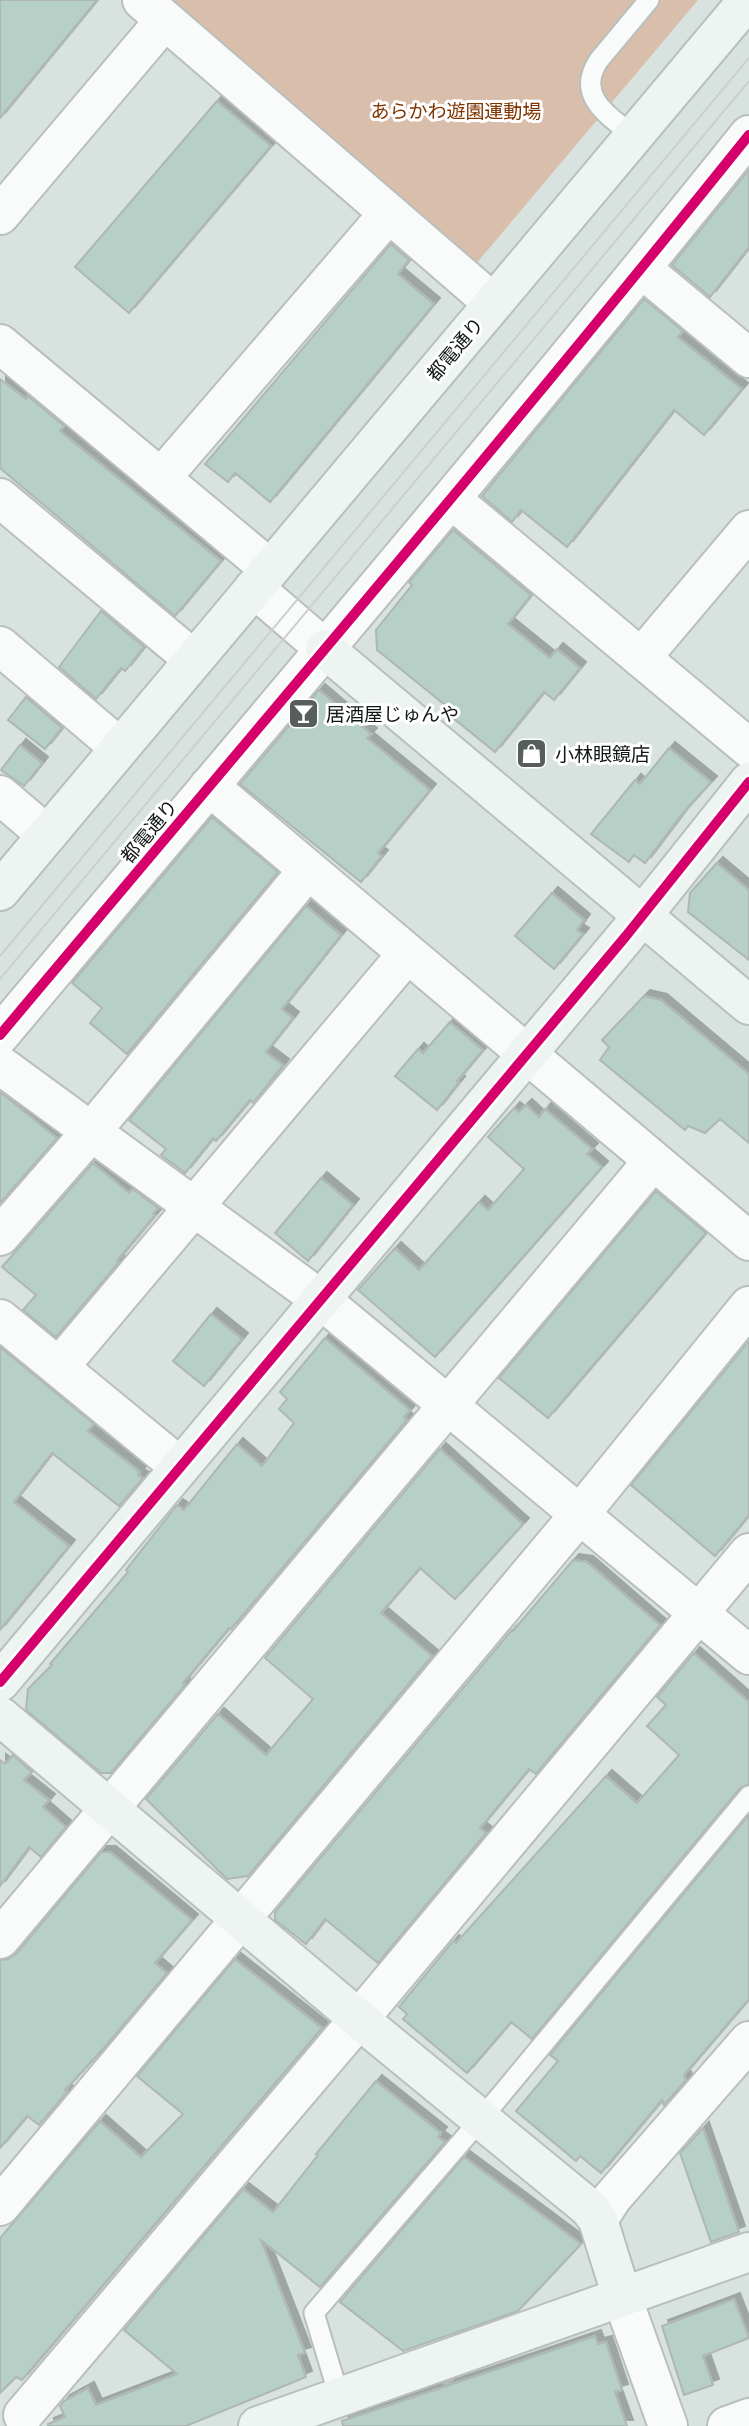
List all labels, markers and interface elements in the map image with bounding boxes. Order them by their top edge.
park label: あらかわ遊園運動場 [370,101,542,122]
street label: 都電通り [423,313,488,385]
bar icon: 居酒屋じゅんや [286,697,320,731]
place label: 居酒屋じゅんや [326,704,459,725]
shop icon: 小林眼鏡店 [515,737,549,771]
place label: 小林眼鏡店 [555,744,650,765]
street label: 都電通り [117,795,182,867]

